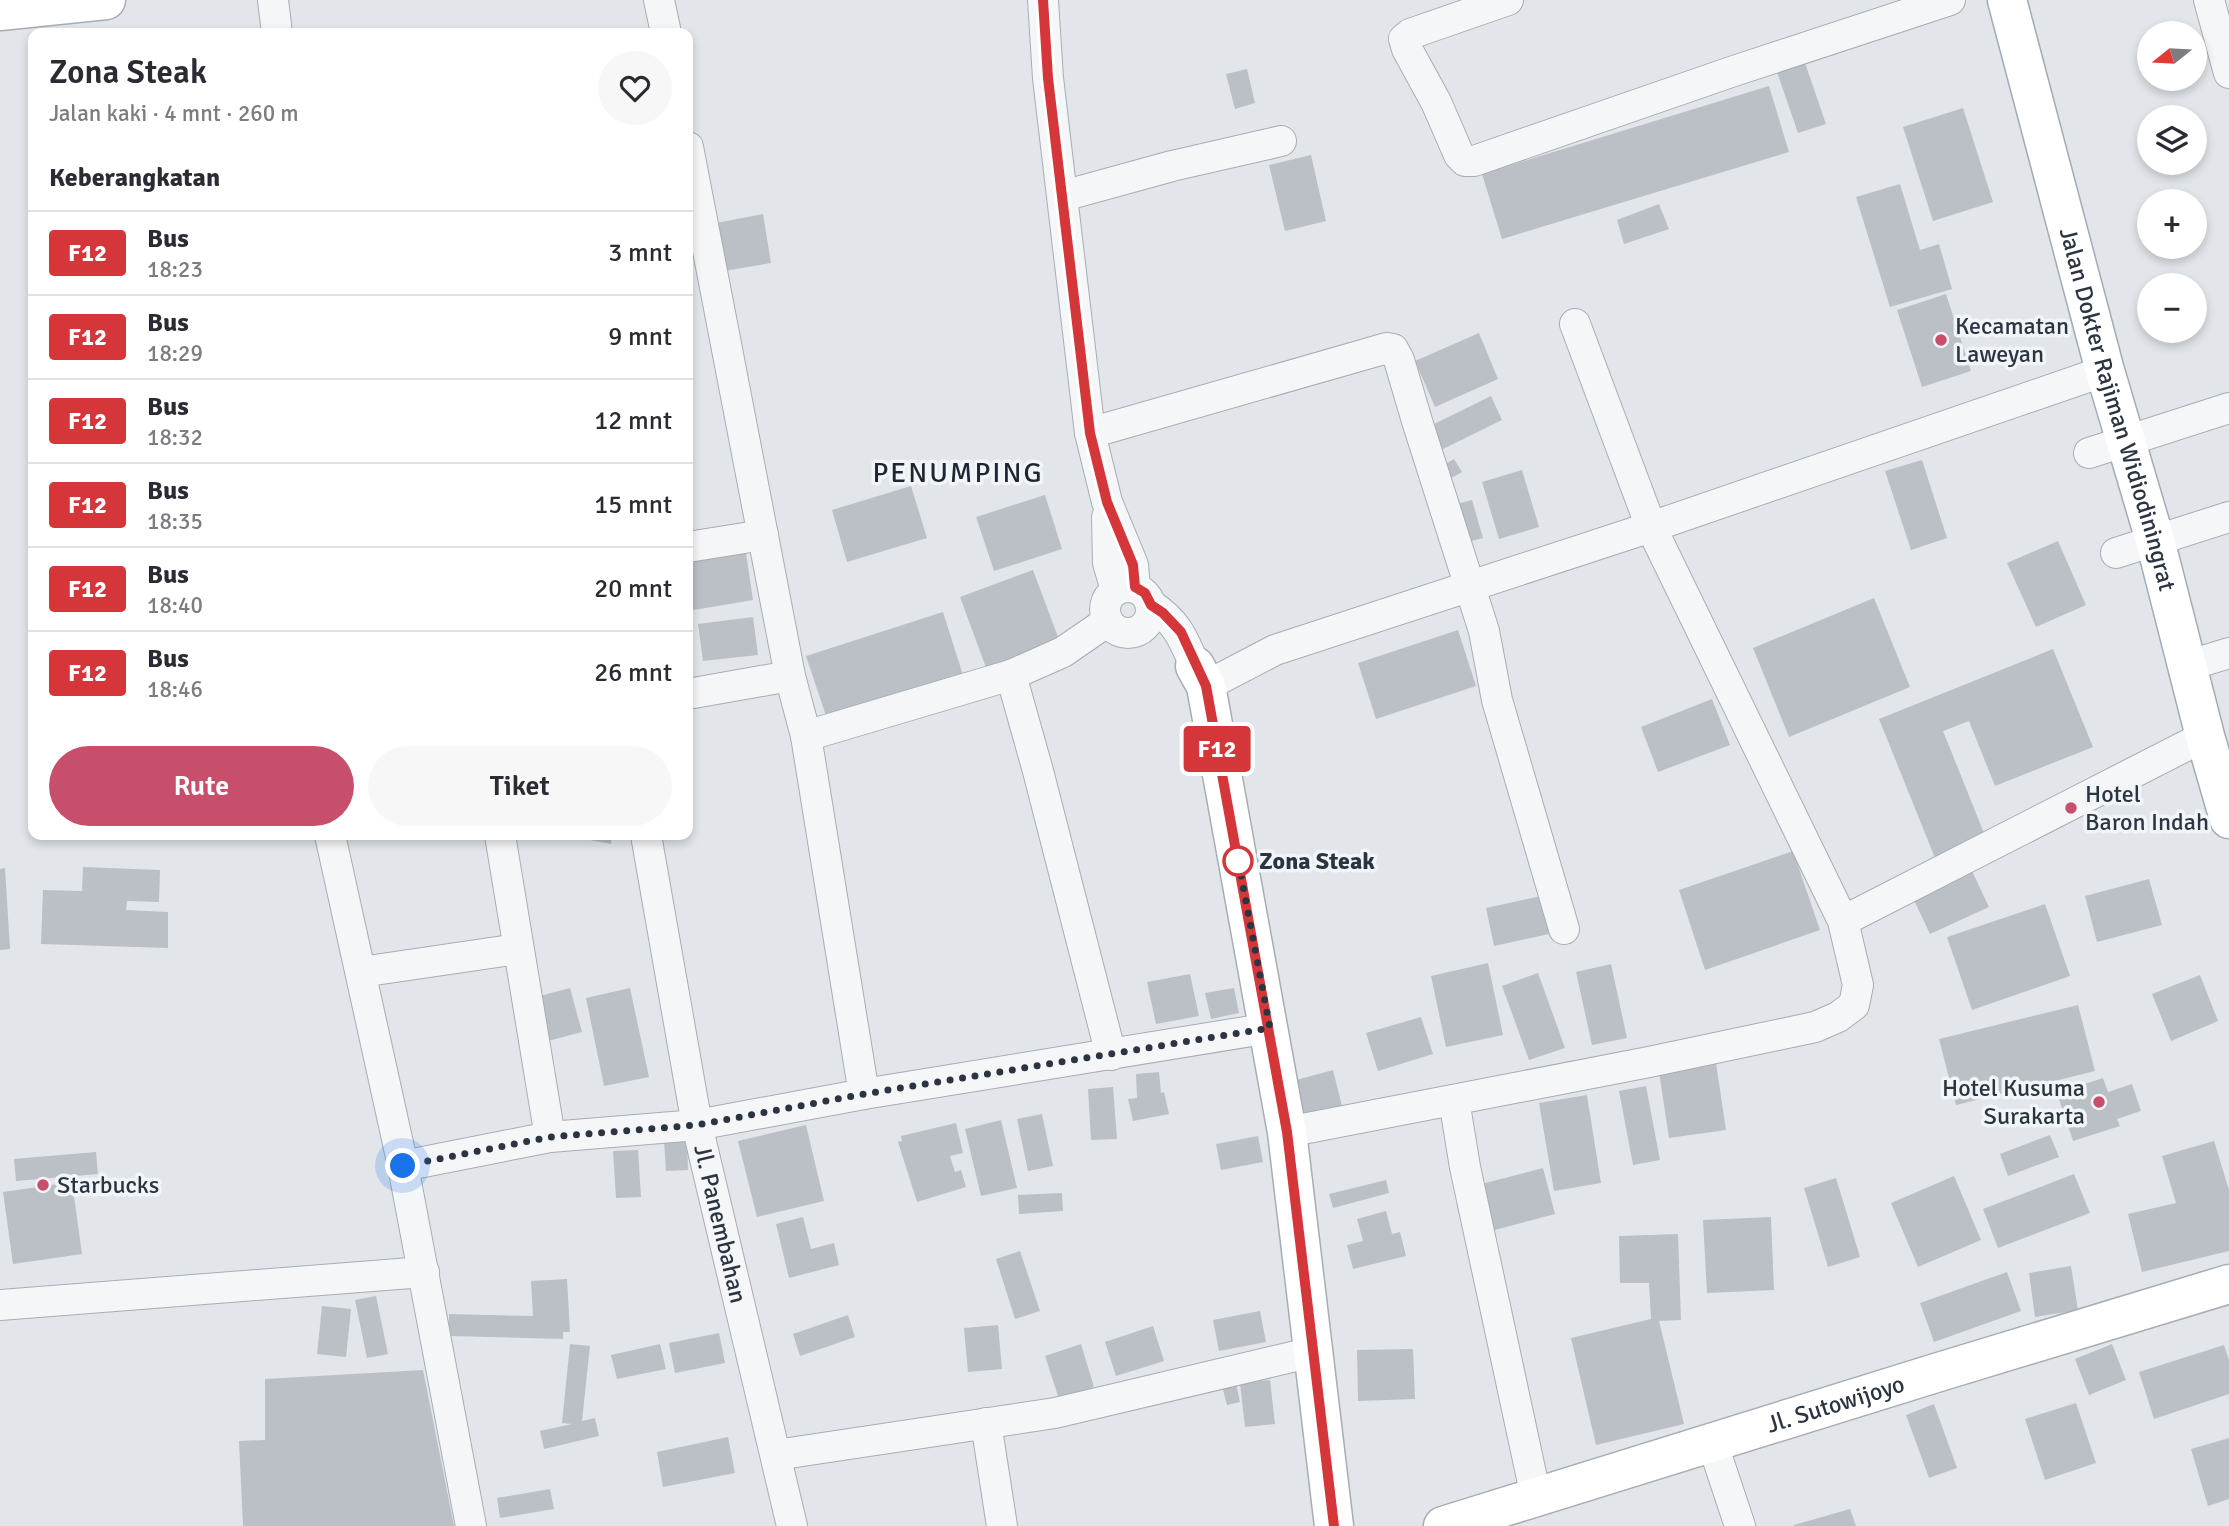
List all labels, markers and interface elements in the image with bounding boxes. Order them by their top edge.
north arrow [2137,21,2207,91]
map controls [2137,21,2207,343]
button: heart [598,51,672,125]
text: Zona Steak [49,52,207,93]
text: Jalan kaki · 4 mnt · 260 m [49,99,299,128]
button: layers [2137,105,2207,175]
text: Keberangkatan [49,162,220,194]
button: + [2137,189,2207,259]
text: Bus [147,223,189,255]
street label: Jalan Dokter Rajiman Widiodiningrat [2053,224,2182,594]
text: 3 mnt [608,237,672,269]
text: F12 [68,238,107,268]
text: 18:23 [147,255,203,284]
button: − [2137,273,2207,343]
text: Bus [147,307,189,339]
place label: Kecamatan Laweyan [1955,311,2069,369]
text: 9 mnt [608,321,672,353]
text: F12 [68,322,107,352]
marker: Kecamatan Laweyan [1933,332,1949,348]
text: 18:29 [147,339,203,368]
text: Bus [147,391,189,423]
text: 12 mnt [594,405,672,437]
text: F12 [68,406,107,436]
text: 18:32 [147,423,203,452]
district label: PENUMPING [872,456,1044,490]
text: Bus [147,475,189,507]
text: 15 mnt [594,489,672,521]
text: F12 [68,490,107,520]
text: 18:35 [147,507,203,536]
text: Bus [147,559,189,591]
text: 20 mnt [594,573,672,605]
text: F12 [68,574,107,604]
text: 18:40 [147,591,203,620]
text: Bus [147,643,189,675]
text: 26 mnt [594,657,672,689]
text: F12 [68,658,107,688]
text: 18:46 [147,675,203,704]
line badge: F12 [1177,726,1257,772]
text: F12 [1198,734,1236,764]
button: Rute [49,746,354,826]
button: Tiket [368,746,672,826]
place label: Hotel Baron Indah [2085,779,2209,837]
marker: Hotel Baron Indah [2063,800,2079,816]
marker: Zona Steak [1223,846,1253,876]
place label: Zona Steak [1259,846,1375,876]
place label: Hotel Kusuma Surakarta [1942,1073,2085,1131]
marker: Hotel Kusuma Surakarta [2091,1094,2107,1110]
street label: Jl. Panembahan [687,1141,754,1306]
your location [385,1148,420,1183]
place label: Starbucks [57,1170,159,1200]
marker: Starbucks [35,1177,51,1193]
street label: Jl. Sutowijoyo [1763,1369,1908,1440]

